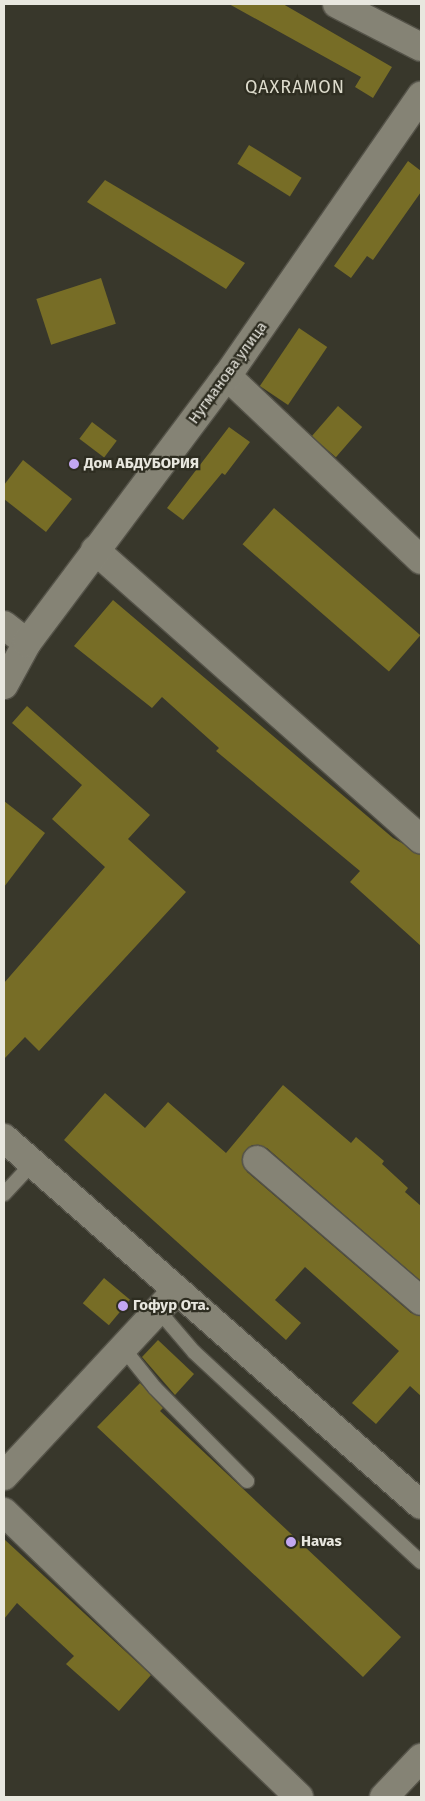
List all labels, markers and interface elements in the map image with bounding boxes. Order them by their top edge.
district label: QAXRAMON [244,76,346,98]
street label: Нугманова улица [185,318,271,428]
place label: Дом АБДУБОРИЯ [84,455,199,473]
marker: Дом АБДУБОРИЯ [68,458,80,470]
place label: Гофур Ота. [133,1297,209,1315]
marker: Гофур Ота. [117,1300,129,1312]
place label: Havas [301,1533,342,1551]
marker: Havas [285,1536,297,1548]

